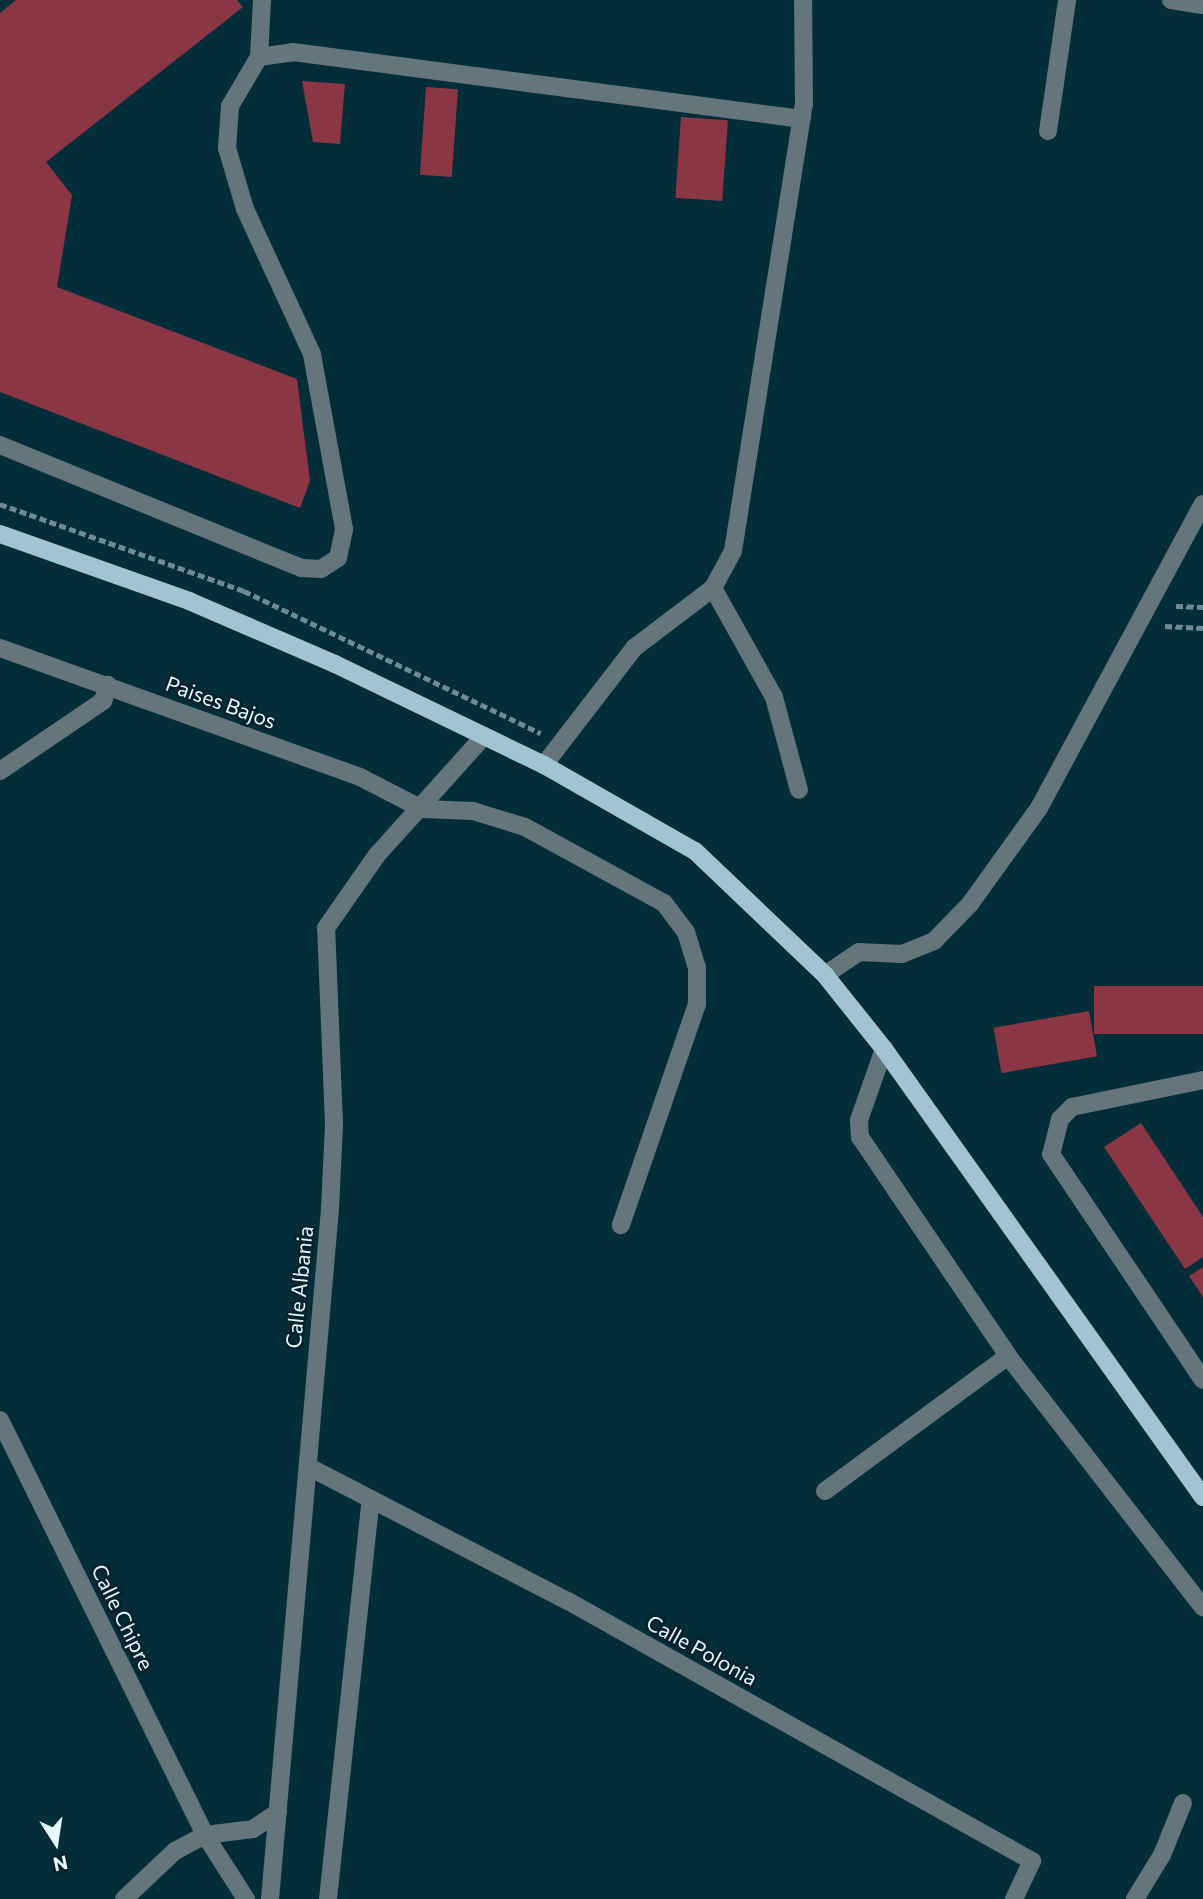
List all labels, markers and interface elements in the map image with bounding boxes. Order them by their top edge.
street label: Paises Bajos [162,670,280,734]
street label: Calle Albania [280,1225,318,1349]
street label: Calle Chipre [87,1560,159,1674]
street label: Calle Polonia [642,1609,762,1691]
north arrow [21,1808,91,1878]
text: N [51,1851,70,1877]

